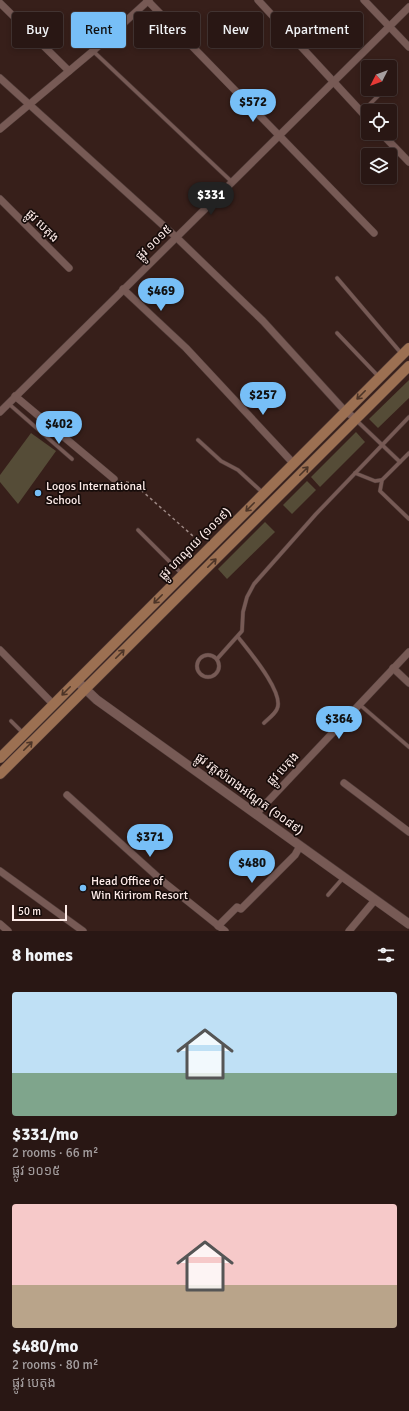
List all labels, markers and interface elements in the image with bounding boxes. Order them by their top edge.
chip: Buy [12,12,63,48]
chip: Rent [71,12,126,48]
chip: Filters [134,12,200,48]
chip: New [208,12,263,48]
chip: Apartment [271,12,363,48]
north arrow [361,60,397,96]
map controls [361,60,397,184]
pin: $572 [229,89,277,123]
text: $572 [239,94,267,110]
button: locate [361,104,397,140]
button: layers [361,148,397,184]
pin: $331 [187,182,235,216]
text: $331 [197,187,225,203]
street label: ផ្លូវ បេតុង [21,206,62,247]
street label: ផ្លូវ ១០១៥ [133,222,177,266]
pin: $469 [137,278,185,312]
text: $469 [147,283,175,299]
pin: $257 [239,382,287,416]
text: $257 [249,387,277,403]
one-way arrow [357,390,367,400]
pin: $402 [35,411,83,445]
text: $402 [45,416,73,432]
one-way arrow [299,466,309,476]
place label: Logos International School [46,479,146,508]
marker: Logos International School [33,488,43,498]
one-way arrow [245,502,255,512]
street label: ផ្លូវ ហាណូយ (១០១៩) [156,505,236,585]
one-way arrow [207,558,217,568]
one-way arrow [153,594,163,604]
one-way arrow [115,650,125,659]
one-way arrow [61,686,71,696]
pin: $364 [315,706,363,740]
text: $364 [325,711,353,727]
one-way arrow [23,741,33,751]
street label: ផ្លូវ បេតុង [264,749,304,791]
street label: ផ្លូវ វត្តសំរោងអណ្ដែត (១០៨៩) [191,750,306,840]
pin: $371 [126,824,174,858]
text: $371 [136,829,164,845]
pin: $480 [228,850,276,884]
text: $480 [238,855,266,871]
place label: Head Office of Win Kirirom Resort [91,874,188,903]
marker: Head Office of Win Kirirom Resort [78,883,88,893]
scale bar [12,903,67,922]
text: 50 m [18,905,41,918]
icon: filters [375,944,397,966]
text: 8 homes [12,945,73,966]
icon: home [169,1018,241,1090]
text: $331/mo [12,1124,78,1145]
text: 2 rooms · 66 m² [12,1145,98,1161]
text: ផ្លូវ ១០១៥ [12,1163,60,1179]
icon: home [169,1230,241,1302]
text: $480/mo [12,1336,78,1357]
text: 2 rooms · 80 m² [12,1357,98,1373]
text: ផ្លូវ បេតុង [12,1375,56,1391]

